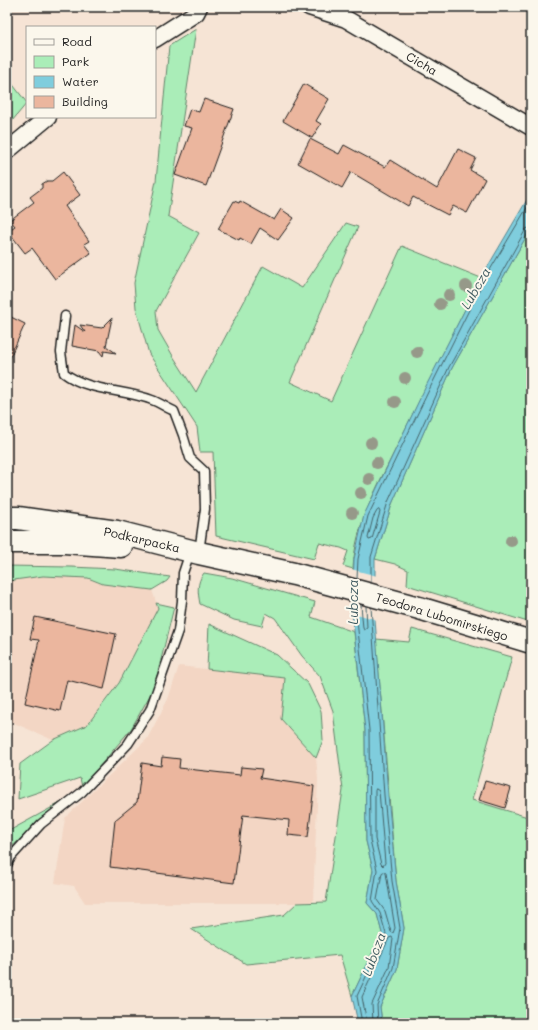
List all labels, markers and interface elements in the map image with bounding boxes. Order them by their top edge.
legend [26,26,156,118]
text: Road [62,33,92,49]
street label: Cicha [403,48,441,78]
text: Park [62,53,89,69]
text: Water [62,73,99,89]
text: Building [62,93,108,109]
water label: Lubcza [456,264,494,312]
street label: Podkarpacka [102,522,182,556]
water label: Lubcza [344,579,361,625]
street label: Teodora Lubomirskiego [374,588,510,644]
water label: Lubcza [357,930,389,978]

